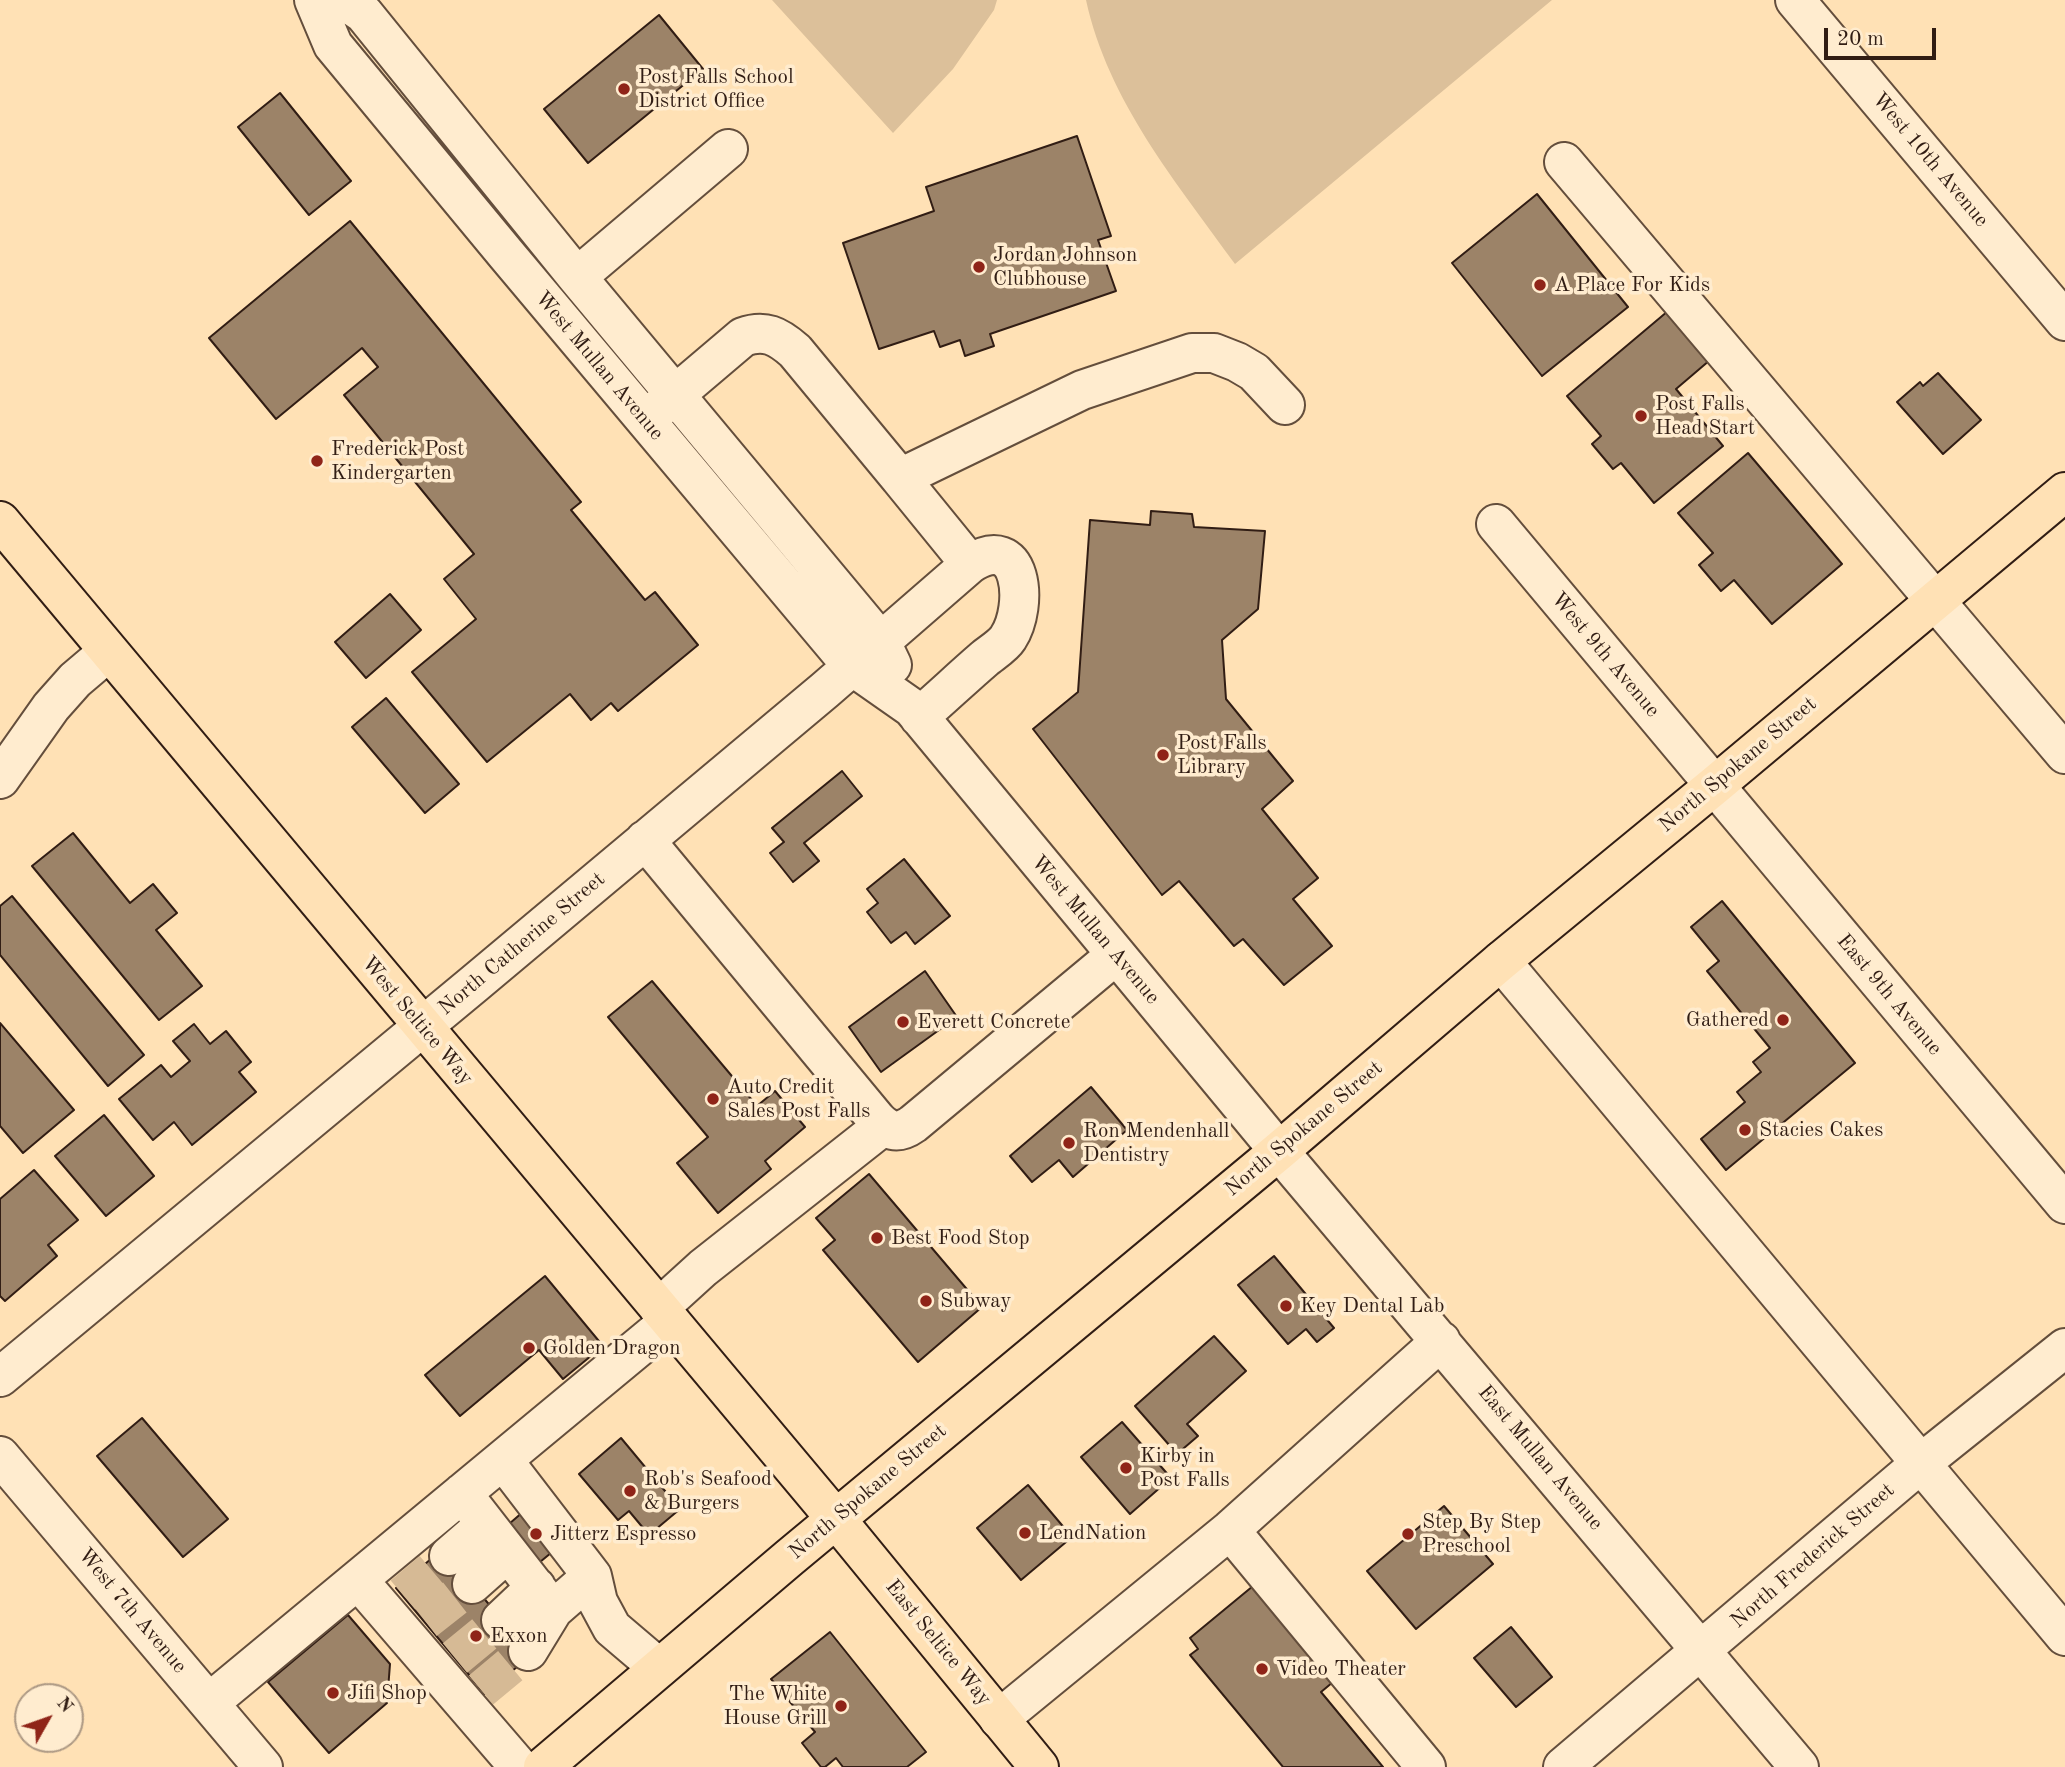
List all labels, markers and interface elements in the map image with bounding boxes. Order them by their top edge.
scale bar [1827,14,1939,58]
text: 20 m [1837,29,1884,50]
place label: Post Falls School District Office [638,64,794,114]
marker: Post Falls School District Office [616,81,632,97]
street label: West 10th Avenue [1866,88,1994,232]
place label: Jordan Johnson Clubhouse [993,242,1137,292]
marker: Jordan Johnson Clubhouse [971,259,987,275]
place label: A Place For Kids [1554,272,1710,298]
marker: A Place For Kids [1532,277,1548,293]
street label: West Mullan Avenue [529,286,669,446]
place label: Post Falls Head Start [1655,391,1755,441]
marker: Post Falls Head Start [1633,408,1649,424]
place label: Frederick Post Kindergarten [331,436,464,486]
marker: Frederick Post Kindergarten [309,453,325,469]
street label: West 9th Avenue [1545,587,1665,723]
street label: North Spokane Street [1654,692,1822,838]
place label: Post Falls Library [1177,730,1267,780]
marker: Post Falls Library [1155,747,1171,763]
street label: West Mullan Avenue [1025,850,1165,1010]
street label: North Catherine Street [434,867,610,1021]
street label: East 9th Avenue [1831,929,1947,1061]
street label: West Seltice Way [356,951,478,1091]
place label: Gathered [1686,1007,1769,1033]
place label: Everett Concrete [917,1009,1070,1035]
marker: Gathered [1775,1012,1791,1028]
marker: Everett Concrete [895,1014,911,1030]
street label: North Spokane Street [1220,1056,1388,1202]
place label: Auto Credit Sales Post Falls [727,1074,870,1124]
marker: Auto Credit Sales Post Falls [705,1091,721,1107]
place label: Stacies Cakes [1759,1117,1883,1143]
place label: Ron Mendenhall Dentistry [1083,1118,1229,1168]
marker: Stacies Cakes [1737,1122,1753,1138]
marker: Ron Mendenhall Dentistry [1061,1135,1077,1151]
place label: Best Food Stop [891,1225,1030,1251]
marker: Best Food Stop [869,1230,885,1246]
place label: Subway [940,1288,1011,1314]
marker: Subway [918,1293,934,1309]
place label: Key Dental Lab [1300,1293,1444,1319]
marker: Key Dental Lab [1278,1298,1294,1314]
place label: Golden Dragon [543,1335,681,1361]
marker: Golden Dragon [521,1340,537,1356]
street label: East Mullan Avenue [1472,1380,1608,1536]
street label: North Spokane Street [784,1419,952,1565]
place label: Kirby in Post Falls [1140,1443,1230,1493]
marker: Kirby in Post Falls [1118,1460,1134,1476]
place label: Rob's Seafood & Burgers [644,1466,772,1516]
street label: North Frederick Street [1726,1478,1900,1634]
marker: Rob's Seafood & Burgers [622,1483,638,1499]
place label: Step By Step Preschool [1422,1509,1541,1559]
place label: LendNation [1039,1520,1146,1546]
place label: Jitterz Espresso [550,1521,696,1547]
marker: LendNation [1017,1525,1033,1541]
marker: Jitterz Espresso [528,1526,544,1542]
marker: Step By Step Preschool [1400,1526,1416,1542]
street label: West 7th Avenue [72,1543,192,1679]
street label: East Seltice Way [879,1575,997,1711]
place label: Exxon [490,1623,548,1649]
marker: Exxon [468,1628,484,1644]
place label: Video Theater [1276,1656,1406,1682]
marker: Video Theater [1254,1661,1270,1677]
place label: Jifi Shop [347,1680,427,1706]
place label: The White House Grill [723,1681,827,1731]
north arrow [14,1683,84,1753]
marker: Jifi Shop [325,1685,341,1701]
text: N [52,1694,76,1717]
marker: The White House Grill [833,1698,849,1714]

